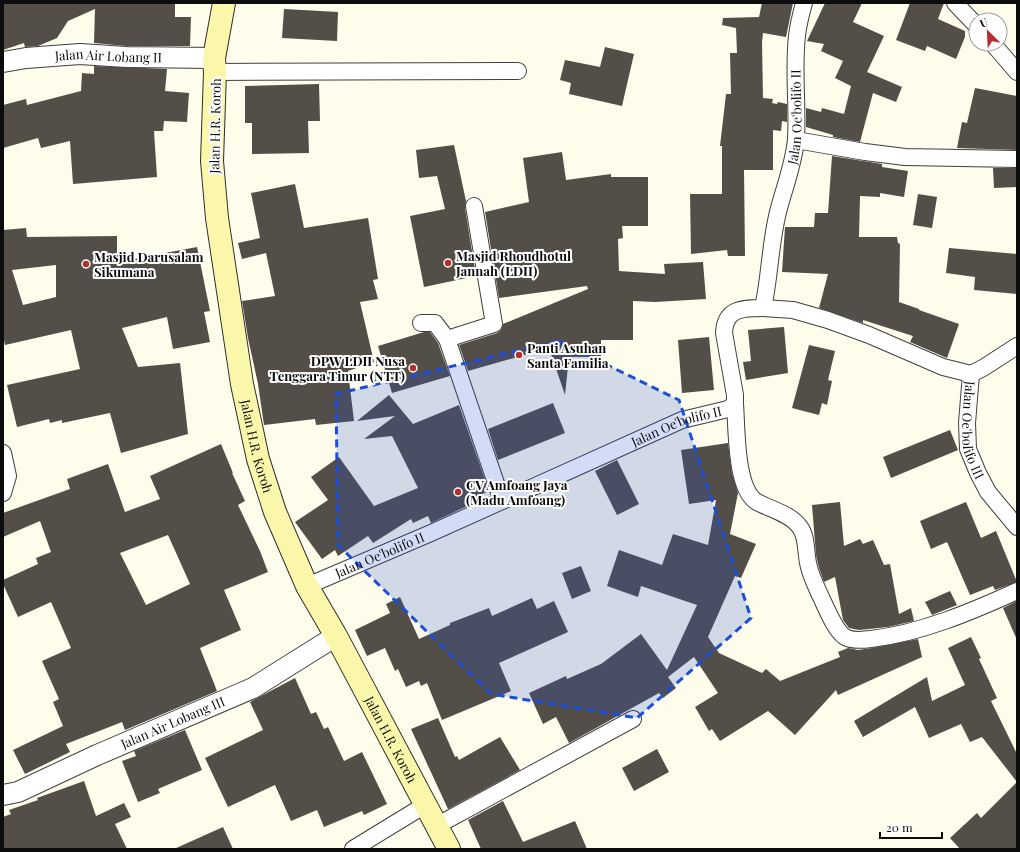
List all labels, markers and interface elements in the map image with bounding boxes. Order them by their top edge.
north arrow [968,12,1008,52]
text: U [977,14,991,31]
street label: Jalan Air Lobang II [53,45,162,65]
street label: Jalan Oe'bolifo II [783,69,805,167]
street label: Jalan H.R. Koroh [205,78,224,175]
place label: Masjid Rhoudhotul Jannah (LDII) [455,247,571,279]
place label: Masjid Darusalam Sikumana [94,248,204,280]
marker: Masjid Rhoudhotul Jannah (LDII) [443,258,453,268]
marker: Masjid Darusalam Sikumana [81,259,91,269]
place label: Panti Asuhan Santa Familia [527,339,609,371]
marker: Panti Asuhan Santa Familia [514,350,524,360]
place label: DPW LDII Nusa Tenggara Timur (NTT) [270,352,405,384]
marker: DPW LDII Nusa Tenggara Timur (NTT) [408,363,418,373]
street label: Jalan Oe'bolifo III [959,380,989,482]
street label: Jalan H.R. Koroh [237,397,277,495]
street label: Jalan Oe'bolifo II [627,402,723,450]
place label: CV Amfoang Jaya (Madu Amfoang) [466,476,568,508]
marker: CV Amfoang Jaya (Madu Amfoang) [453,487,463,497]
street label: Jalan Oe'bolifo II [331,528,427,581]
street label: Jalan Air Lobang III [117,692,227,752]
street label: Jalan H.R. Koroh [361,692,421,786]
scale bar [880,814,942,840]
text: 20 m [886,819,913,835]

